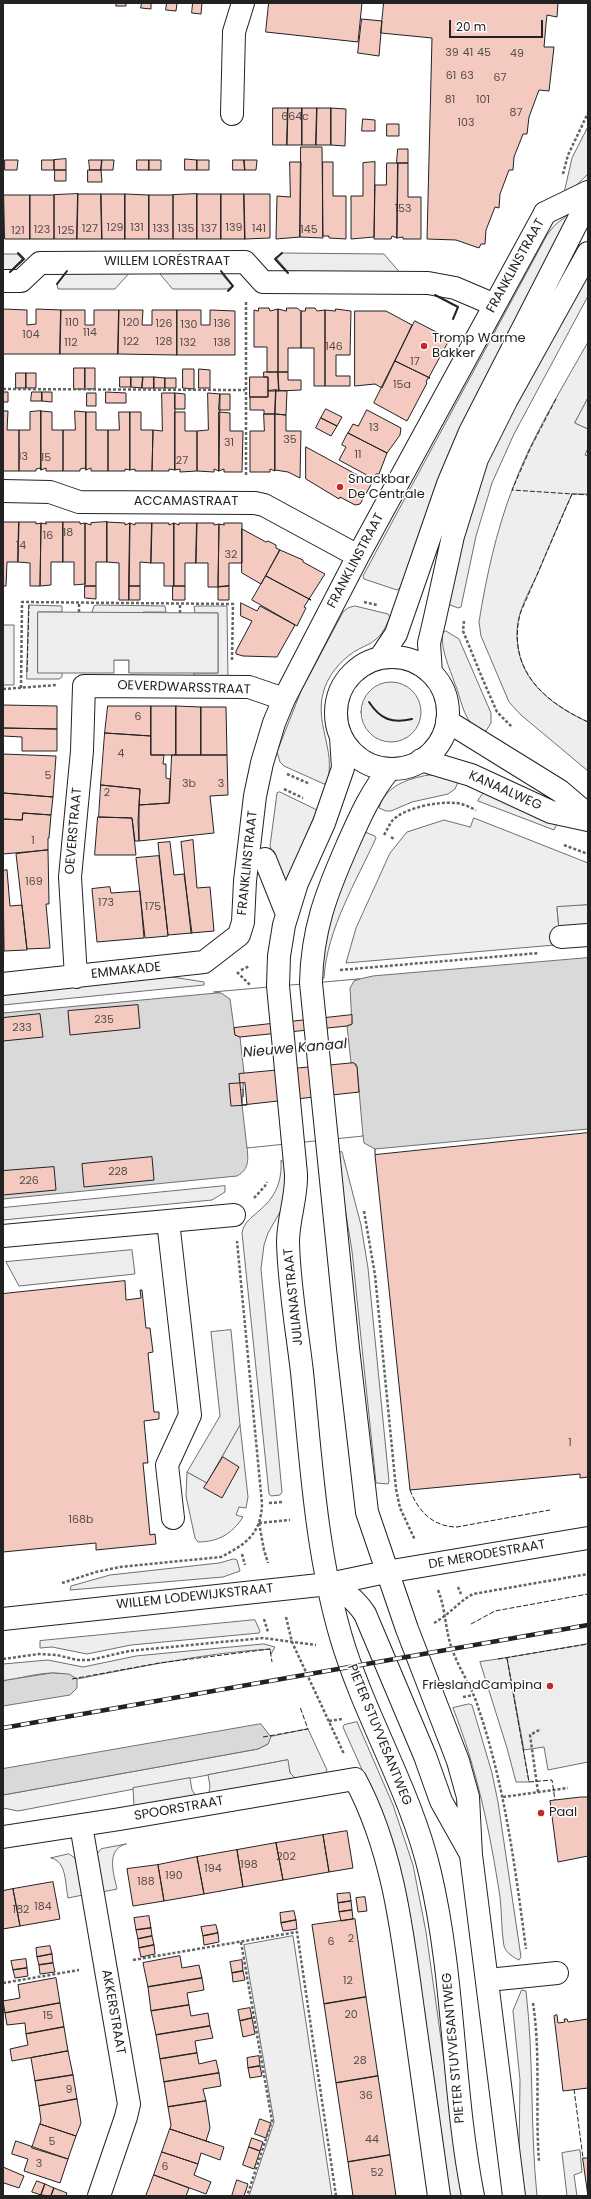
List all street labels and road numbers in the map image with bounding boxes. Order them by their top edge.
street label: FRANKLINSTRAAT [484,216,548,316]
street label: WILLEM LORÉSTRAAT [104,254,230,270]
street label: ACCAMASTRAAT [134,494,238,510]
street label: FRANKLINSTRAAT [324,511,388,611]
street label: OEVERDWARSSTRAAT [117,678,251,698]
street label: KANAALWEG [466,768,544,814]
street label: OEVERSTRAAT [62,787,86,875]
street label: FRANKLINSTRAAT [235,810,261,916]
street label: EMMAKADE [90,960,162,982]
street label: JULIANASTRAAT [281,1247,307,1347]
street label: DE MERODESTRAAT [427,1537,547,1573]
street label: WILLEM LODEWIJKSTRAAT [116,1581,274,1613]
street label: PIETER STUYVESANTWEG [343,1662,415,1808]
street label: SPOORSTRAAT [133,1793,225,1825]
street label: AKKERSTRAAT [98,1968,128,2056]
street label: PIETER STUYVESANTWEG [440,1972,468,2124]

